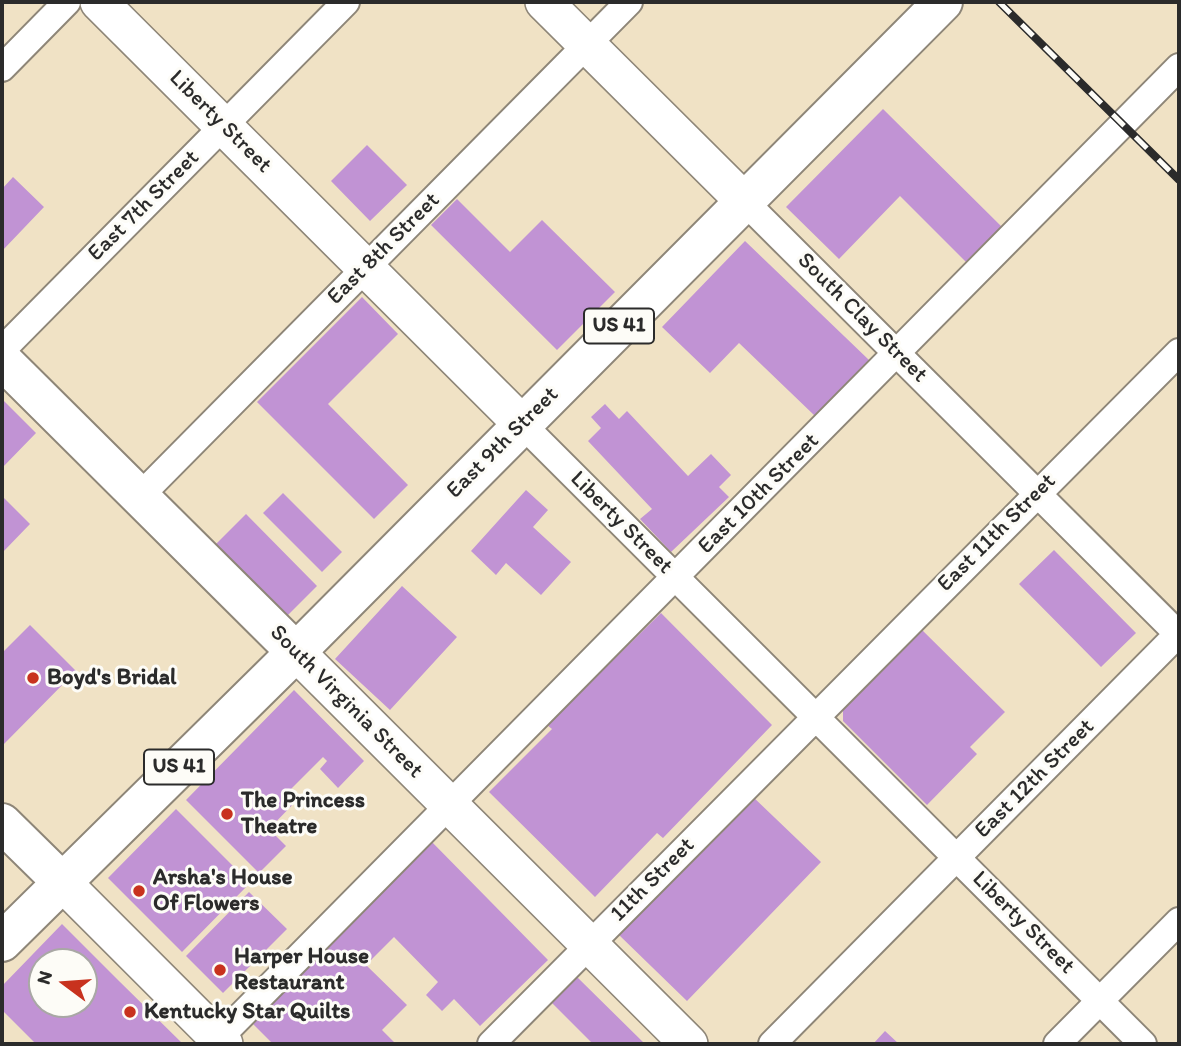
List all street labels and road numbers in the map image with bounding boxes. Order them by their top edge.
street label: Liberty Street [163,65,277,179]
street label: East 7th Street [82,144,206,268]
street label: East 8th Street [322,187,446,311]
street label: South Clay Street [791,247,933,389]
road number: US 41 [584,308,654,344]
street label: East 9th Street [441,381,565,505]
street label: East 10th Street [693,428,825,560]
street label: Liberty Street [564,466,678,580]
street label: East 11th Street [932,468,1062,598]
street label: South Virginia Street [263,619,429,785]
street label: East 12th Street [969,713,1101,845]
road number: US 41 [144,750,214,784]
street label: 11th Street [605,832,701,928]
street label: Liberty Street [966,866,1080,980]

